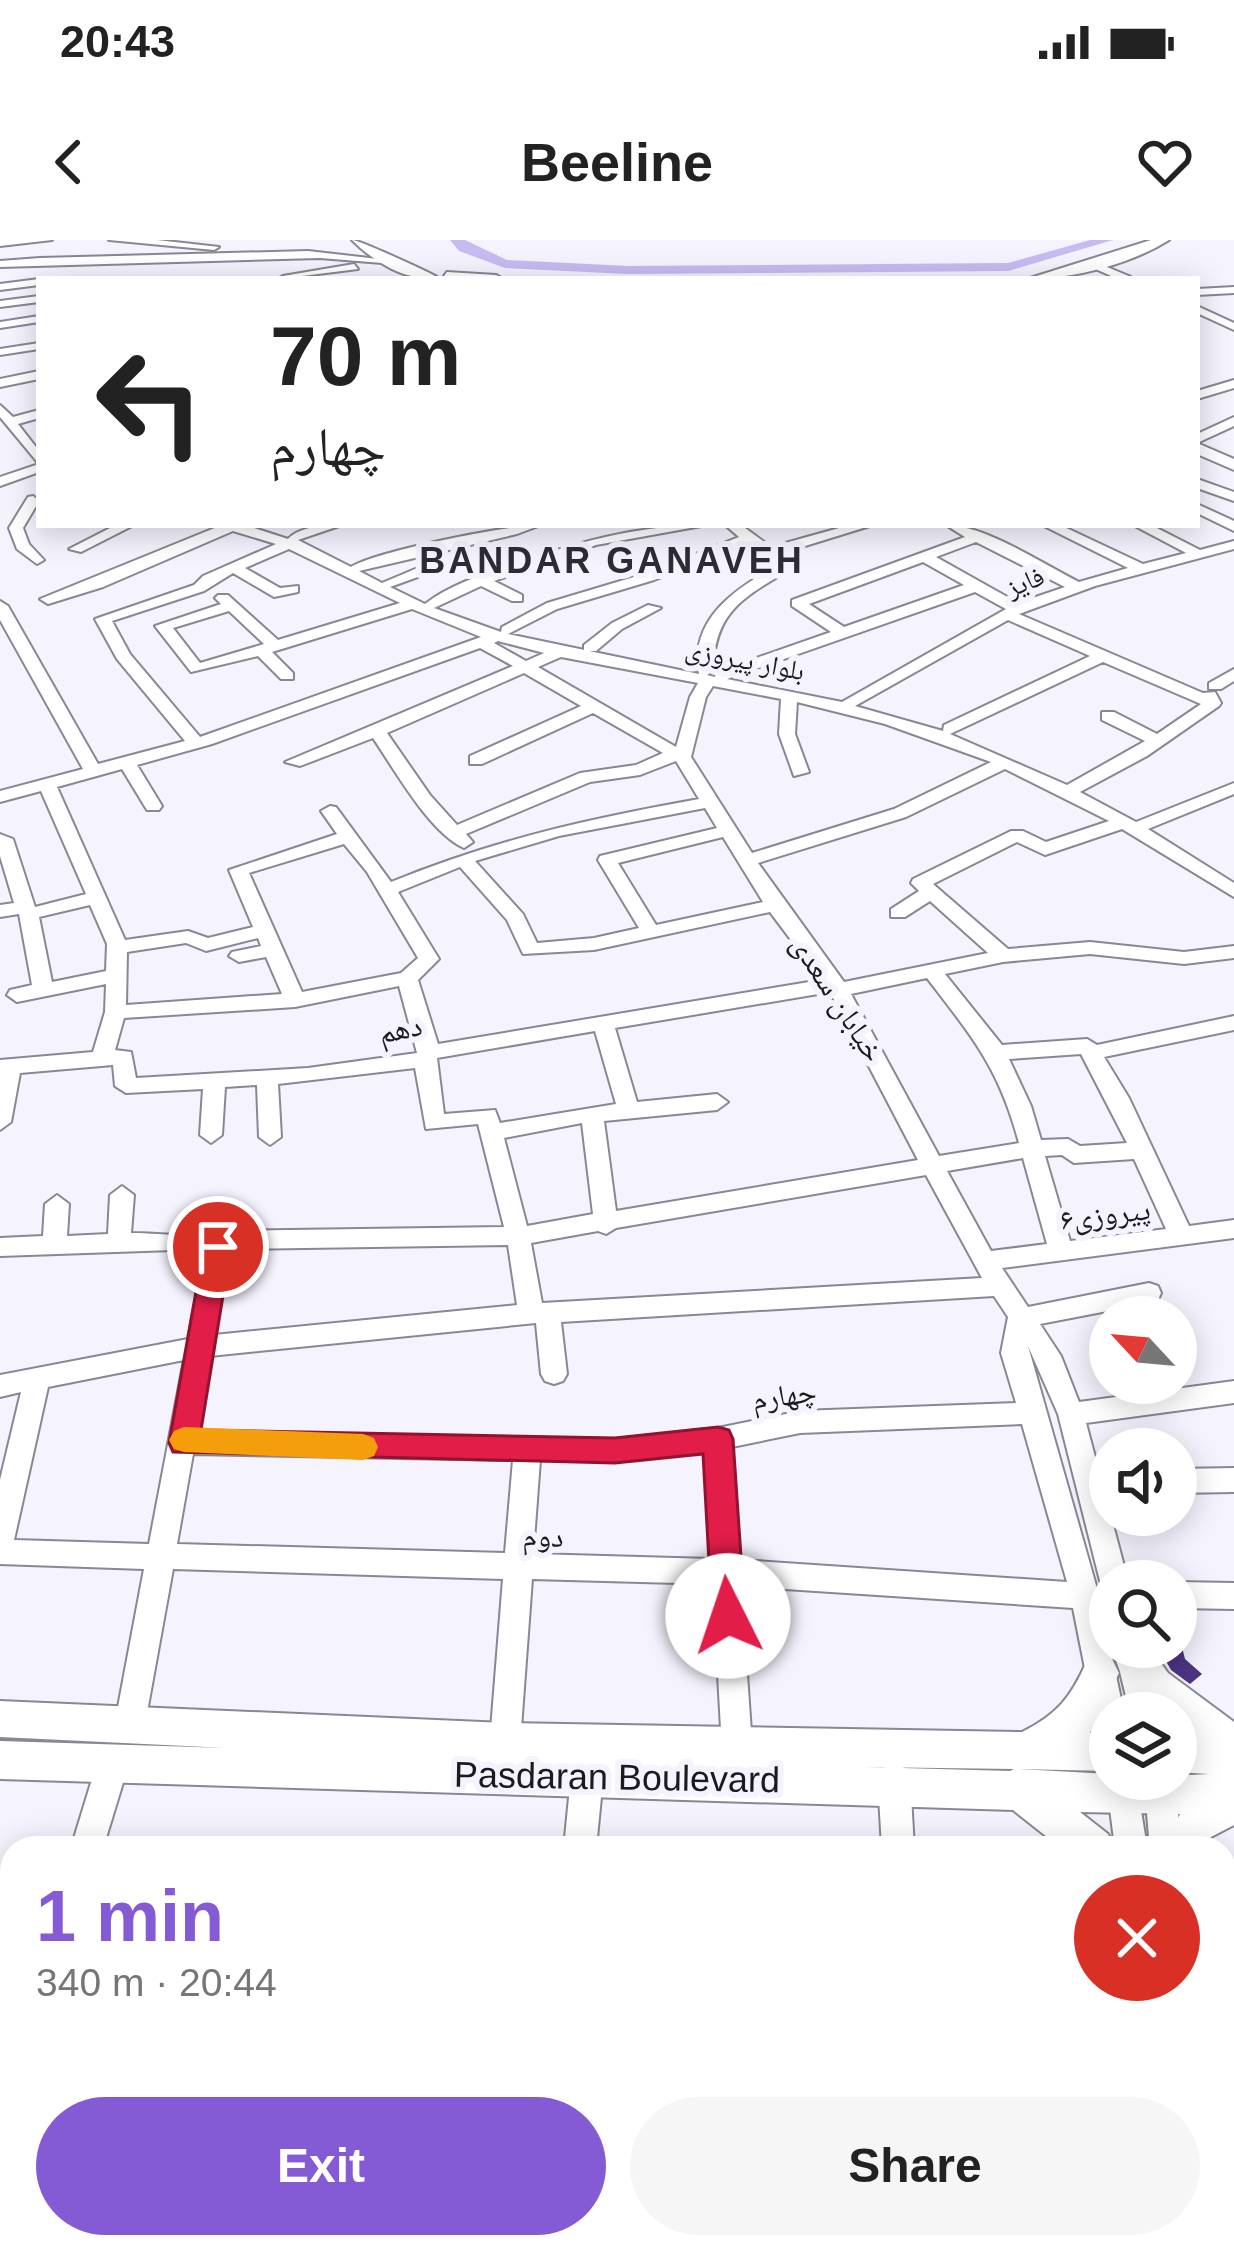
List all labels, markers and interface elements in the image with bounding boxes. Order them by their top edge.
text: 20:43 [60,16,175,67]
icon: back [36,129,102,195]
icon: heart [1132,129,1198,195]
text: Beeline [521,132,713,192]
text: 70 m [270,309,461,403]
icon: left [72,324,228,480]
text: چهارم [270,416,386,476]
district label: BANDAR GANAVEH [419,540,805,581]
street label: فایز [1001,561,1048,603]
street label: بلوار پیروزی [683,634,807,687]
street label: خیابان سعدی [783,929,891,1069]
street label: دهم [375,1008,426,1054]
street label: پیروزی۶ [1058,1192,1152,1238]
pin [167,1196,269,1298]
icon: arrive [185,1214,251,1280]
north arrow [1089,1296,1197,1404]
map controls [1089,1296,1197,1800]
street label: چهارم [750,1374,819,1419]
button: sound [1089,1428,1197,1536]
street label: دوم [522,1519,564,1556]
position arrow [665,1553,791,1679]
button: search [1089,1560,1197,1668]
button: layers [1089,1692,1197,1800]
street label: Pasdaran Boulevard [454,1754,780,1800]
button: close [1074,1875,1200,2001]
text: 1 min [36,1876,224,1956]
text: 340 m · 20:44 [36,1961,277,2004]
button: Exit [36,2097,606,2235]
button: Share [630,2097,1200,2235]

